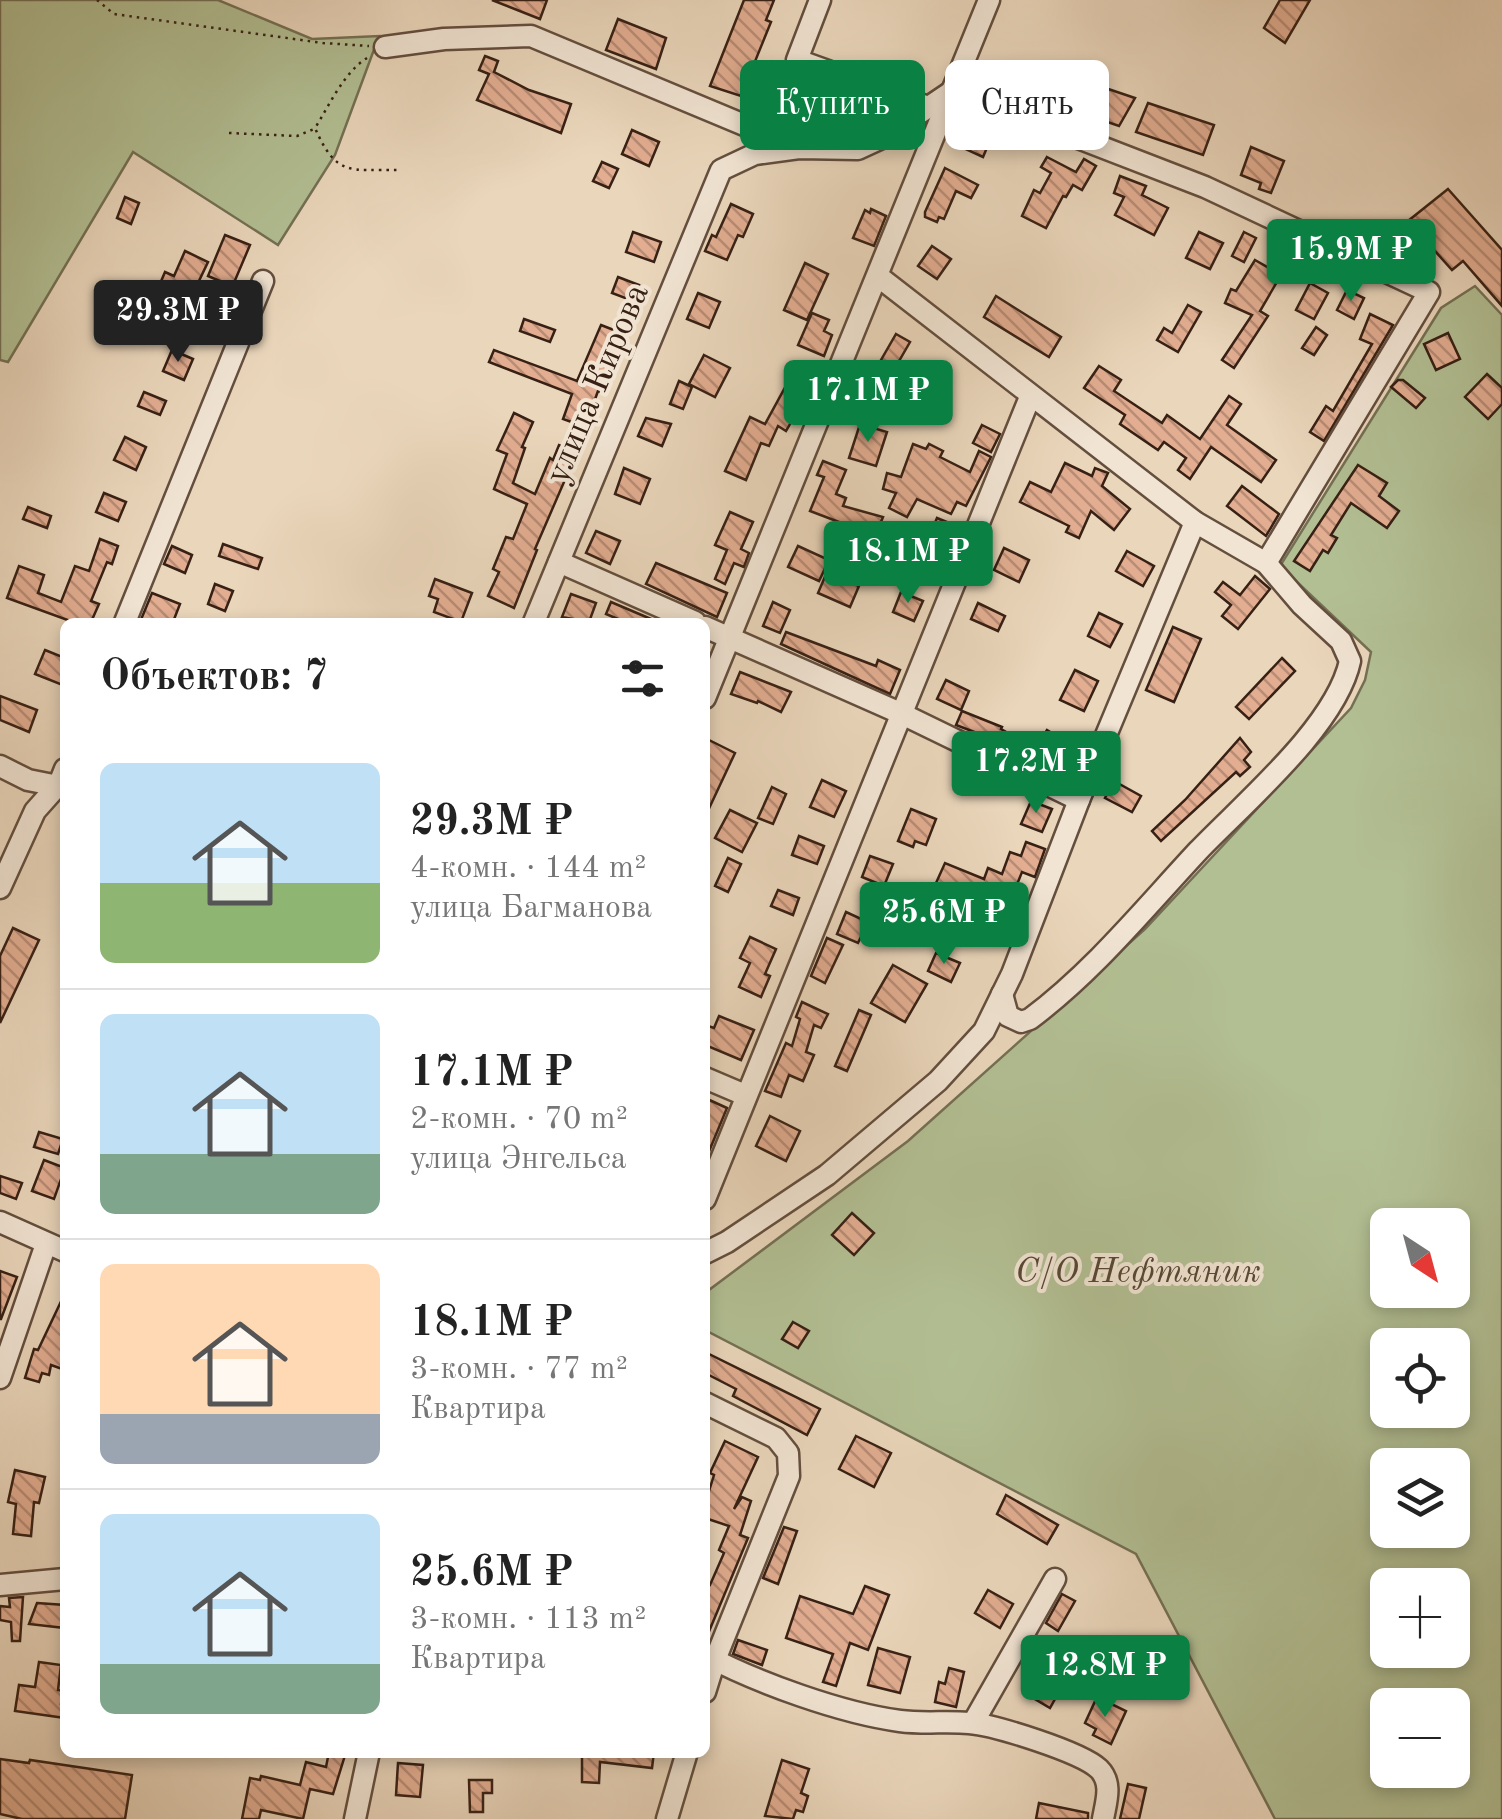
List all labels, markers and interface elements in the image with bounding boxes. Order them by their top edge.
chip: Купить [740,60,925,150]
chip: Снять [945,60,1109,150]
pin: 15.9M ₽ [1259,219,1443,304]
text: 15.9M ₽ [1289,235,1413,267]
street label: улица Кирова [540,279,656,489]
pin: 29.3M ₽ [86,280,270,365]
text: 29.3M ₽ [116,296,240,328]
pin: 17.1M ₽ [776,360,960,445]
text: 17.1M ₽ [806,376,930,408]
pin: 18.1M ₽ [816,521,1000,606]
text: 18.1M ₽ [846,537,970,569]
icon: filters [615,651,670,706]
text: Объектов: 7 [100,657,328,699]
pin: 17.2M ₽ [944,731,1128,816]
text: 17.2M ₽ [974,747,1098,779]
text: 29.3M ₽ [410,802,573,844]
icon: home [180,803,300,923]
text: 4-комн. · 144 m² [410,853,646,885]
pin: 25.6M ₽ [852,882,1036,967]
text: улица Багманова [410,893,652,925]
text: 25.6M ₽ [882,898,1006,930]
text: 17.1M ₽ [410,1053,573,1095]
icon: home [180,1054,300,1174]
text: 2-комн. · 70 m² [410,1104,628,1136]
text: улица Энгельса [410,1144,627,1176]
north arrow [1370,1208,1470,1308]
map controls [1370,1208,1470,1788]
park label: С/О Нефтяник [1015,1255,1261,1290]
text: 18.1M ₽ [410,1303,573,1345]
icon: home [180,1304,300,1424]
button: locate [1370,1328,1470,1428]
text: 3-комн. · 77 m² [410,1354,628,1386]
text: Квартира [410,1394,546,1426]
button: layers [1370,1448,1470,1548]
text: 25.6M ₽ [410,1553,573,1595]
icon: home [180,1554,300,1674]
button: + [1370,1568,1470,1668]
text: 3-комн. · 113 m² [410,1604,646,1636]
pin: 12.8M ₽ [1013,1635,1197,1720]
text: Квартира [410,1644,546,1676]
text: 12.8M ₽ [1043,1651,1167,1683]
button: − [1370,1688,1470,1788]

